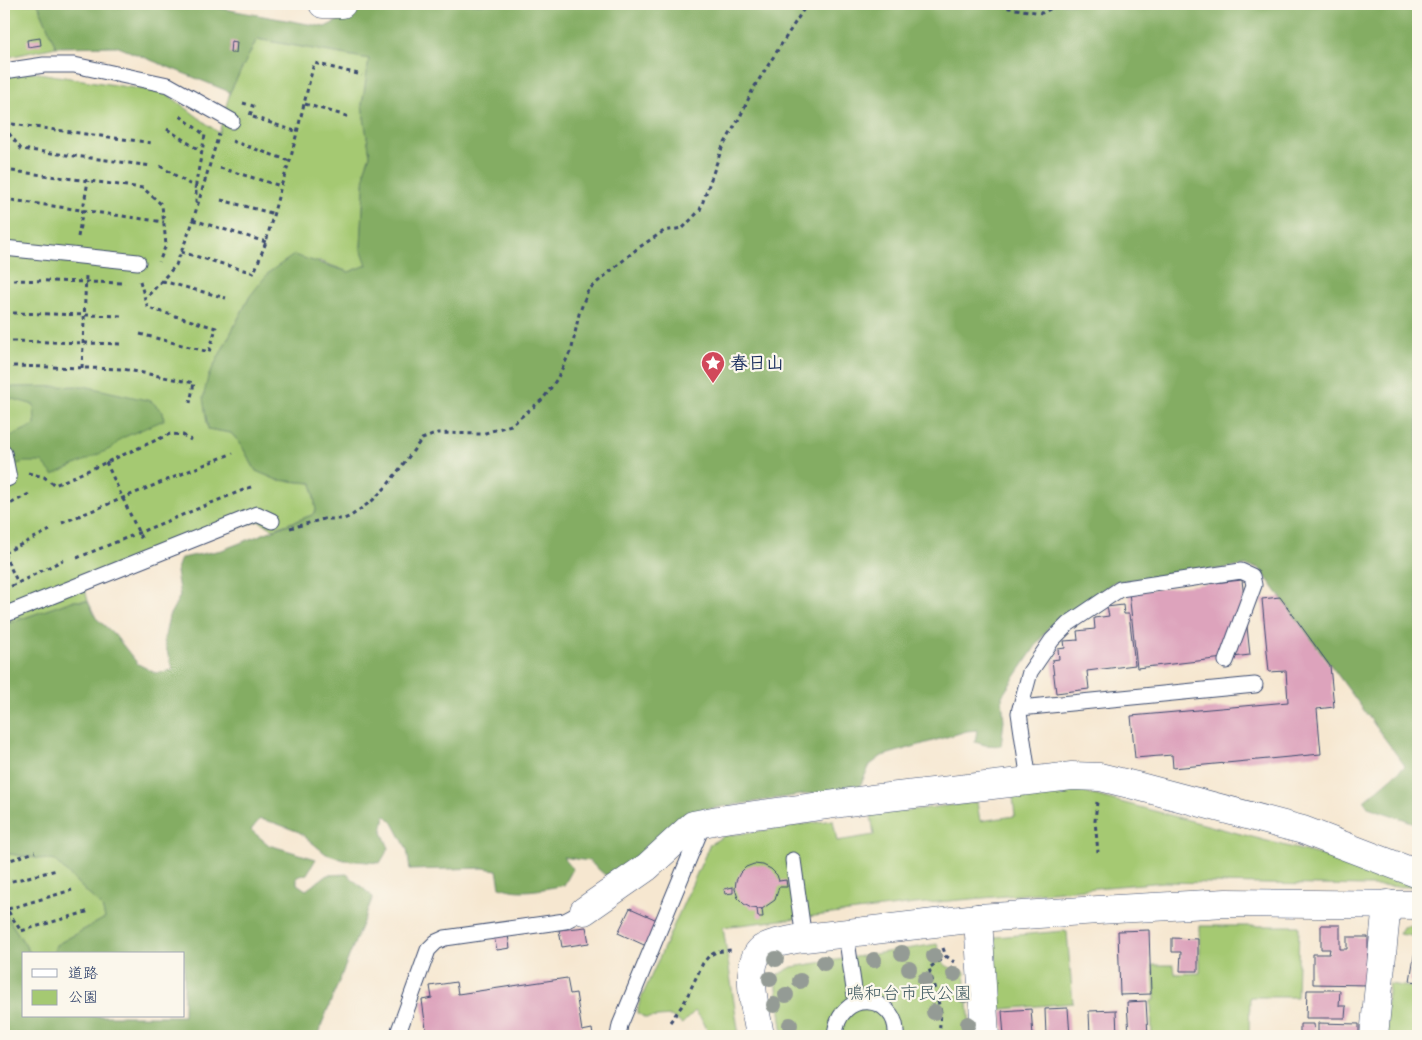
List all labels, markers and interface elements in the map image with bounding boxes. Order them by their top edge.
place icon: 春日山 [700,350,726,384]
place label: 春日山 [730,353,784,374]
legend [22,952,185,1018]
text: 道路 [68,964,98,983]
park label: 鳴和台市民公園 [846,983,972,1004]
text: 公園 [68,988,98,1007]

